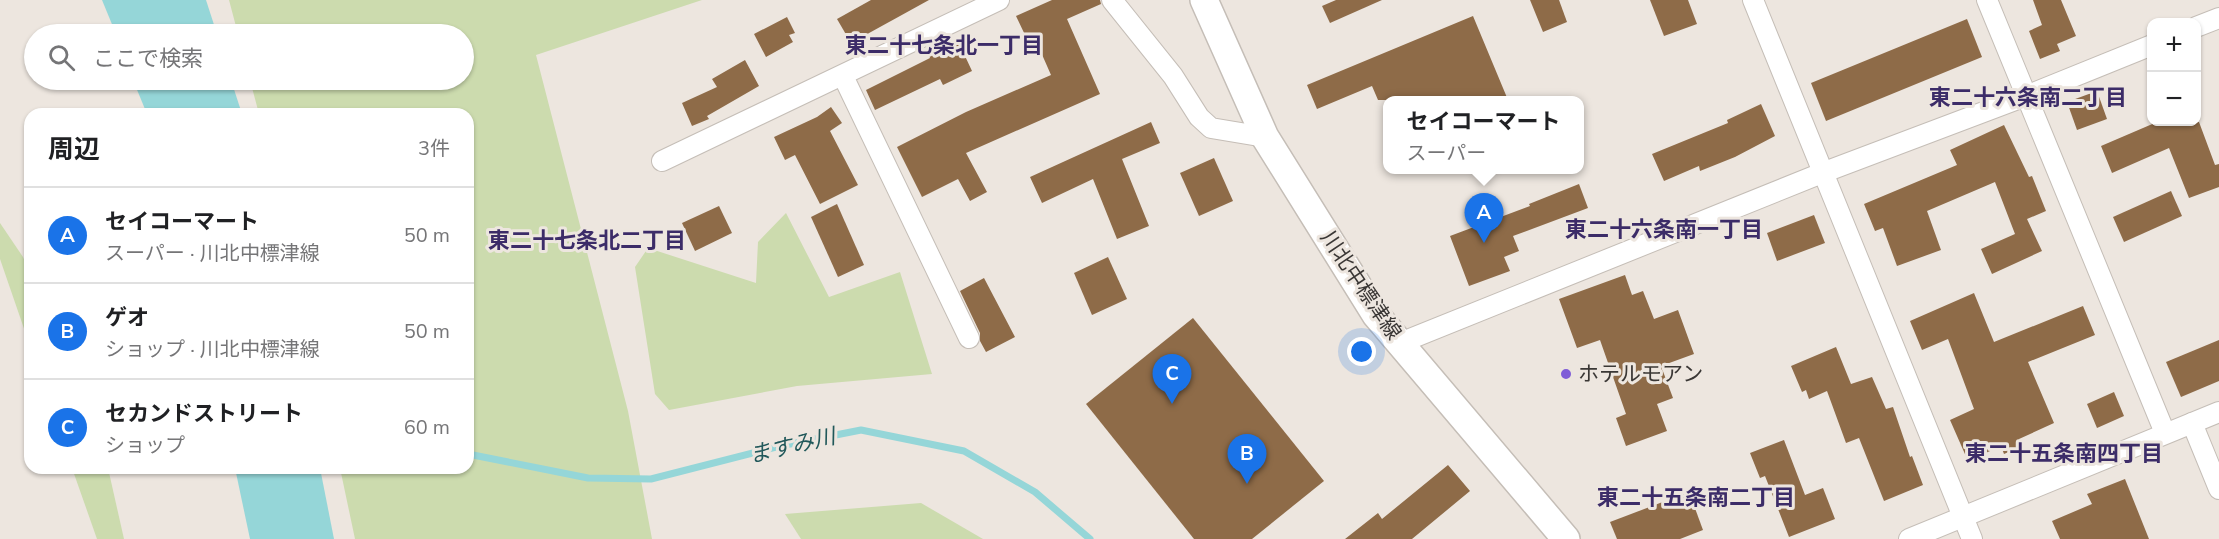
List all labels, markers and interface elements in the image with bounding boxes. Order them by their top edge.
map controls [2147,18,2201,126]
button: + [2147,18,2201,72]
search box [24,24,474,90]
district label: 東二十七条北一丁目 [845,31,1043,61]
icon: search [45,41,78,74]
text: ここで検索 [93,44,203,74]
button: − [2147,72,2201,126]
district label: 東二十六条南二丁目 [1929,83,2127,113]
popup [1383,96,1584,174]
text: セイコーマート [1406,107,1561,137]
text: 周辺 [48,132,100,167]
text: 3件 [418,135,450,162]
text: スーパー [1406,140,1486,167]
pin: A [1464,194,1504,243]
text: セイコーマート [105,207,259,237]
district label: 東二十六条南一丁目 [1565,215,1763,245]
text: A [60,222,75,249]
text: 50 m [404,222,450,249]
street label: 川北中標津線 [1314,225,1408,345]
district label: 東二十七条北二丁目 [488,226,686,256]
text: スーパー · 川北中標津線 [105,240,320,267]
text: ゲオ [105,303,149,333]
text: B [61,318,74,345]
text: 50 m [404,318,450,345]
text: ショップ · 川北中標津線 [105,336,320,363]
your location [1347,337,1376,366]
pin: C [1152,354,1192,404]
place label: ホテルモアン [1578,360,1703,388]
marker: ホテルモアン [1559,367,1573,381]
text: セカンドストリート [105,399,303,429]
text: C [61,414,74,441]
text: 60 m [404,414,450,441]
water label: ますみ川 [746,421,840,471]
text: ショップ [105,432,185,459]
pin: B [1228,434,1266,484]
district label: 東二十五条南四丁目 [1965,439,2163,469]
district label: 東二十五条南二丁目 [1597,483,1795,513]

